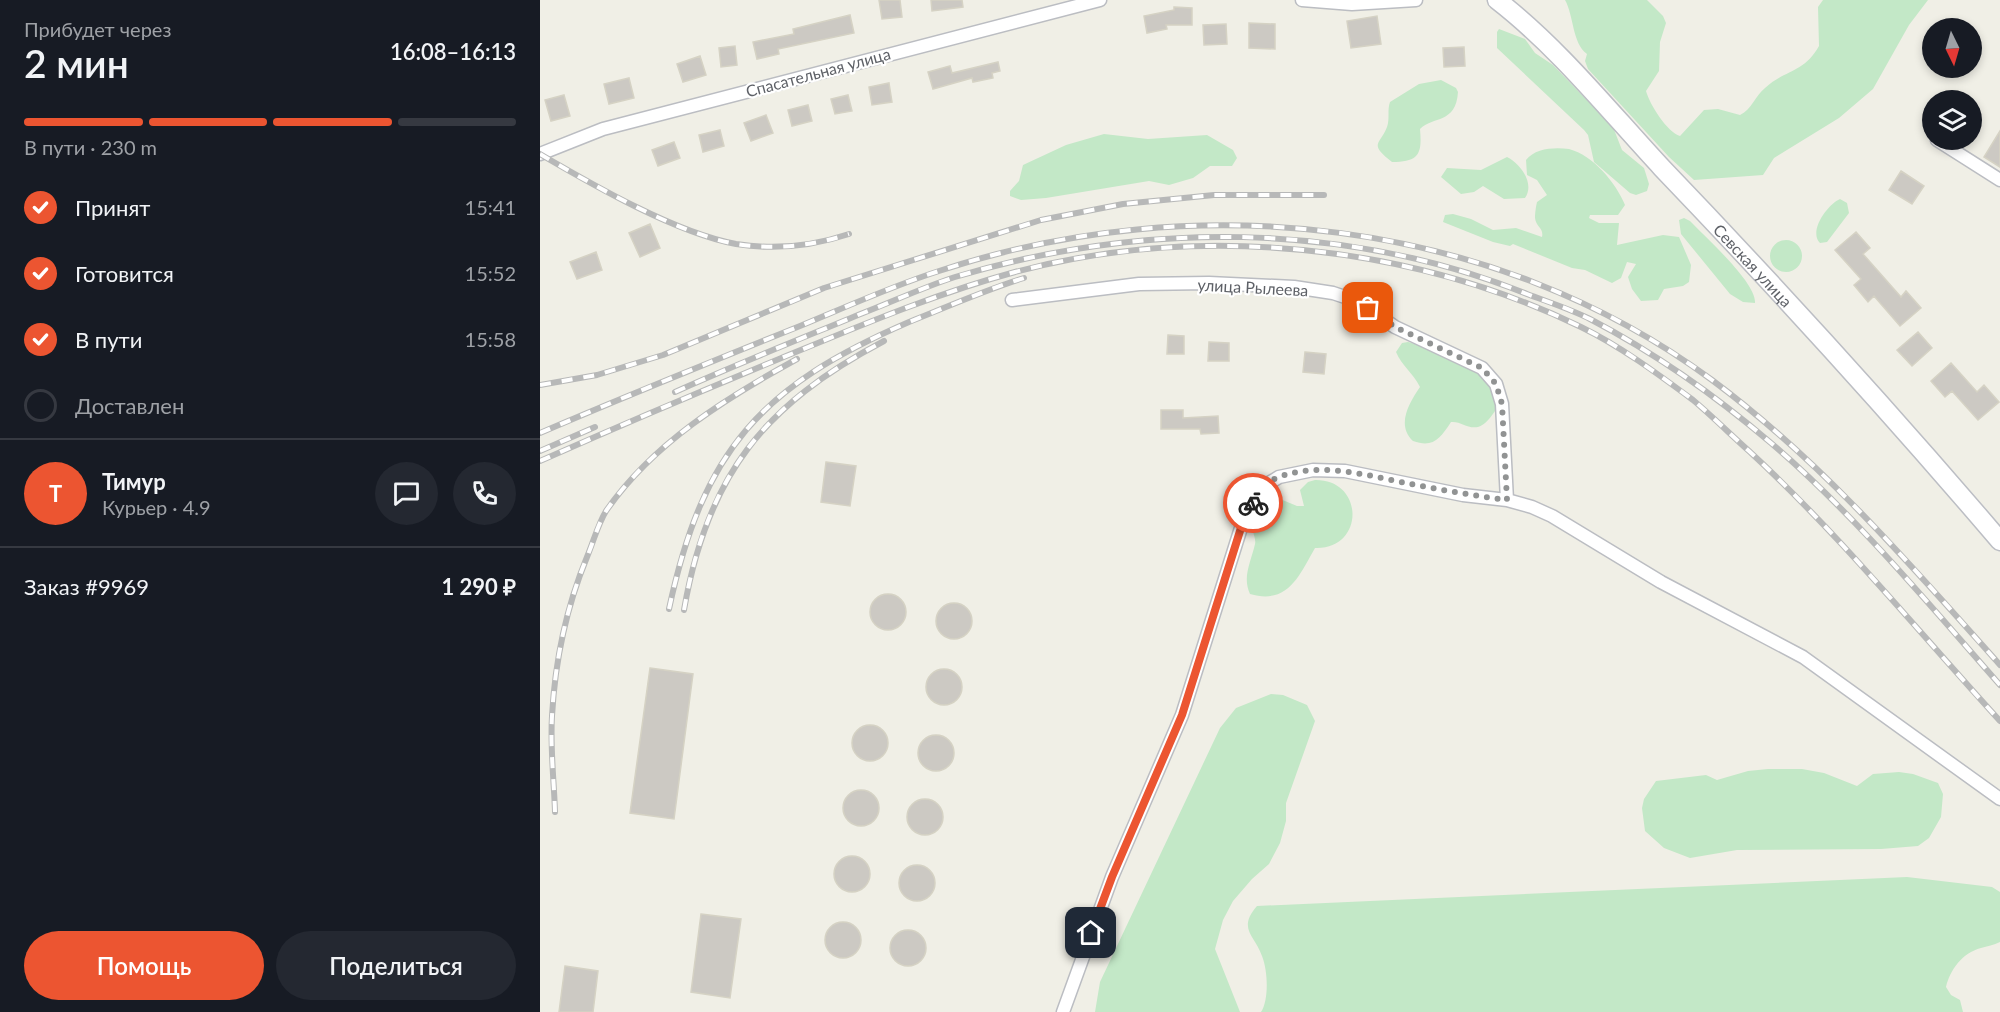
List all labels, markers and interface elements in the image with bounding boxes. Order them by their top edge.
text: Прибудет через [24,17,171,41]
north arrow [1922,18,1982,78]
map controls [1922,18,1982,150]
text: 16:08–16:13 [390,38,516,65]
text: 2 мин [24,40,129,86]
street label: Спасательная улица [744,44,892,100]
button: layers [1922,90,1982,150]
text: В пути · 230 m [24,135,157,159]
icon: check [24,191,57,224]
text: Принят [75,194,150,221]
text: 15:41 [465,195,516,219]
street label: Севская улица [1710,219,1797,310]
icon: check [24,257,57,290]
text: Готовится [75,260,174,287]
text: 15:52 [465,261,516,285]
street label: улица Рылеева [1197,275,1309,299]
pin [1342,282,1393,333]
icon: bag [1351,291,1384,324]
icon: check [24,323,57,356]
text: В пути [75,326,142,353]
text: 15:58 [465,327,516,351]
text: Доставлен [75,392,184,419]
button: chat [375,462,438,525]
button: phone [453,462,516,525]
text: Тимур [102,468,166,495]
courier [1223,473,1283,533]
text: Т [49,480,62,507]
icon: bike [1237,487,1270,520]
text: Курьер · 4.9 [102,495,211,519]
text: Заказ #9969 [24,573,149,600]
text: 1 290 ₽ [441,573,516,600]
pin [1065,907,1116,958]
icon: home [1074,916,1107,949]
button: Помощь [24,931,264,1000]
button: Поделиться [276,931,516,1000]

